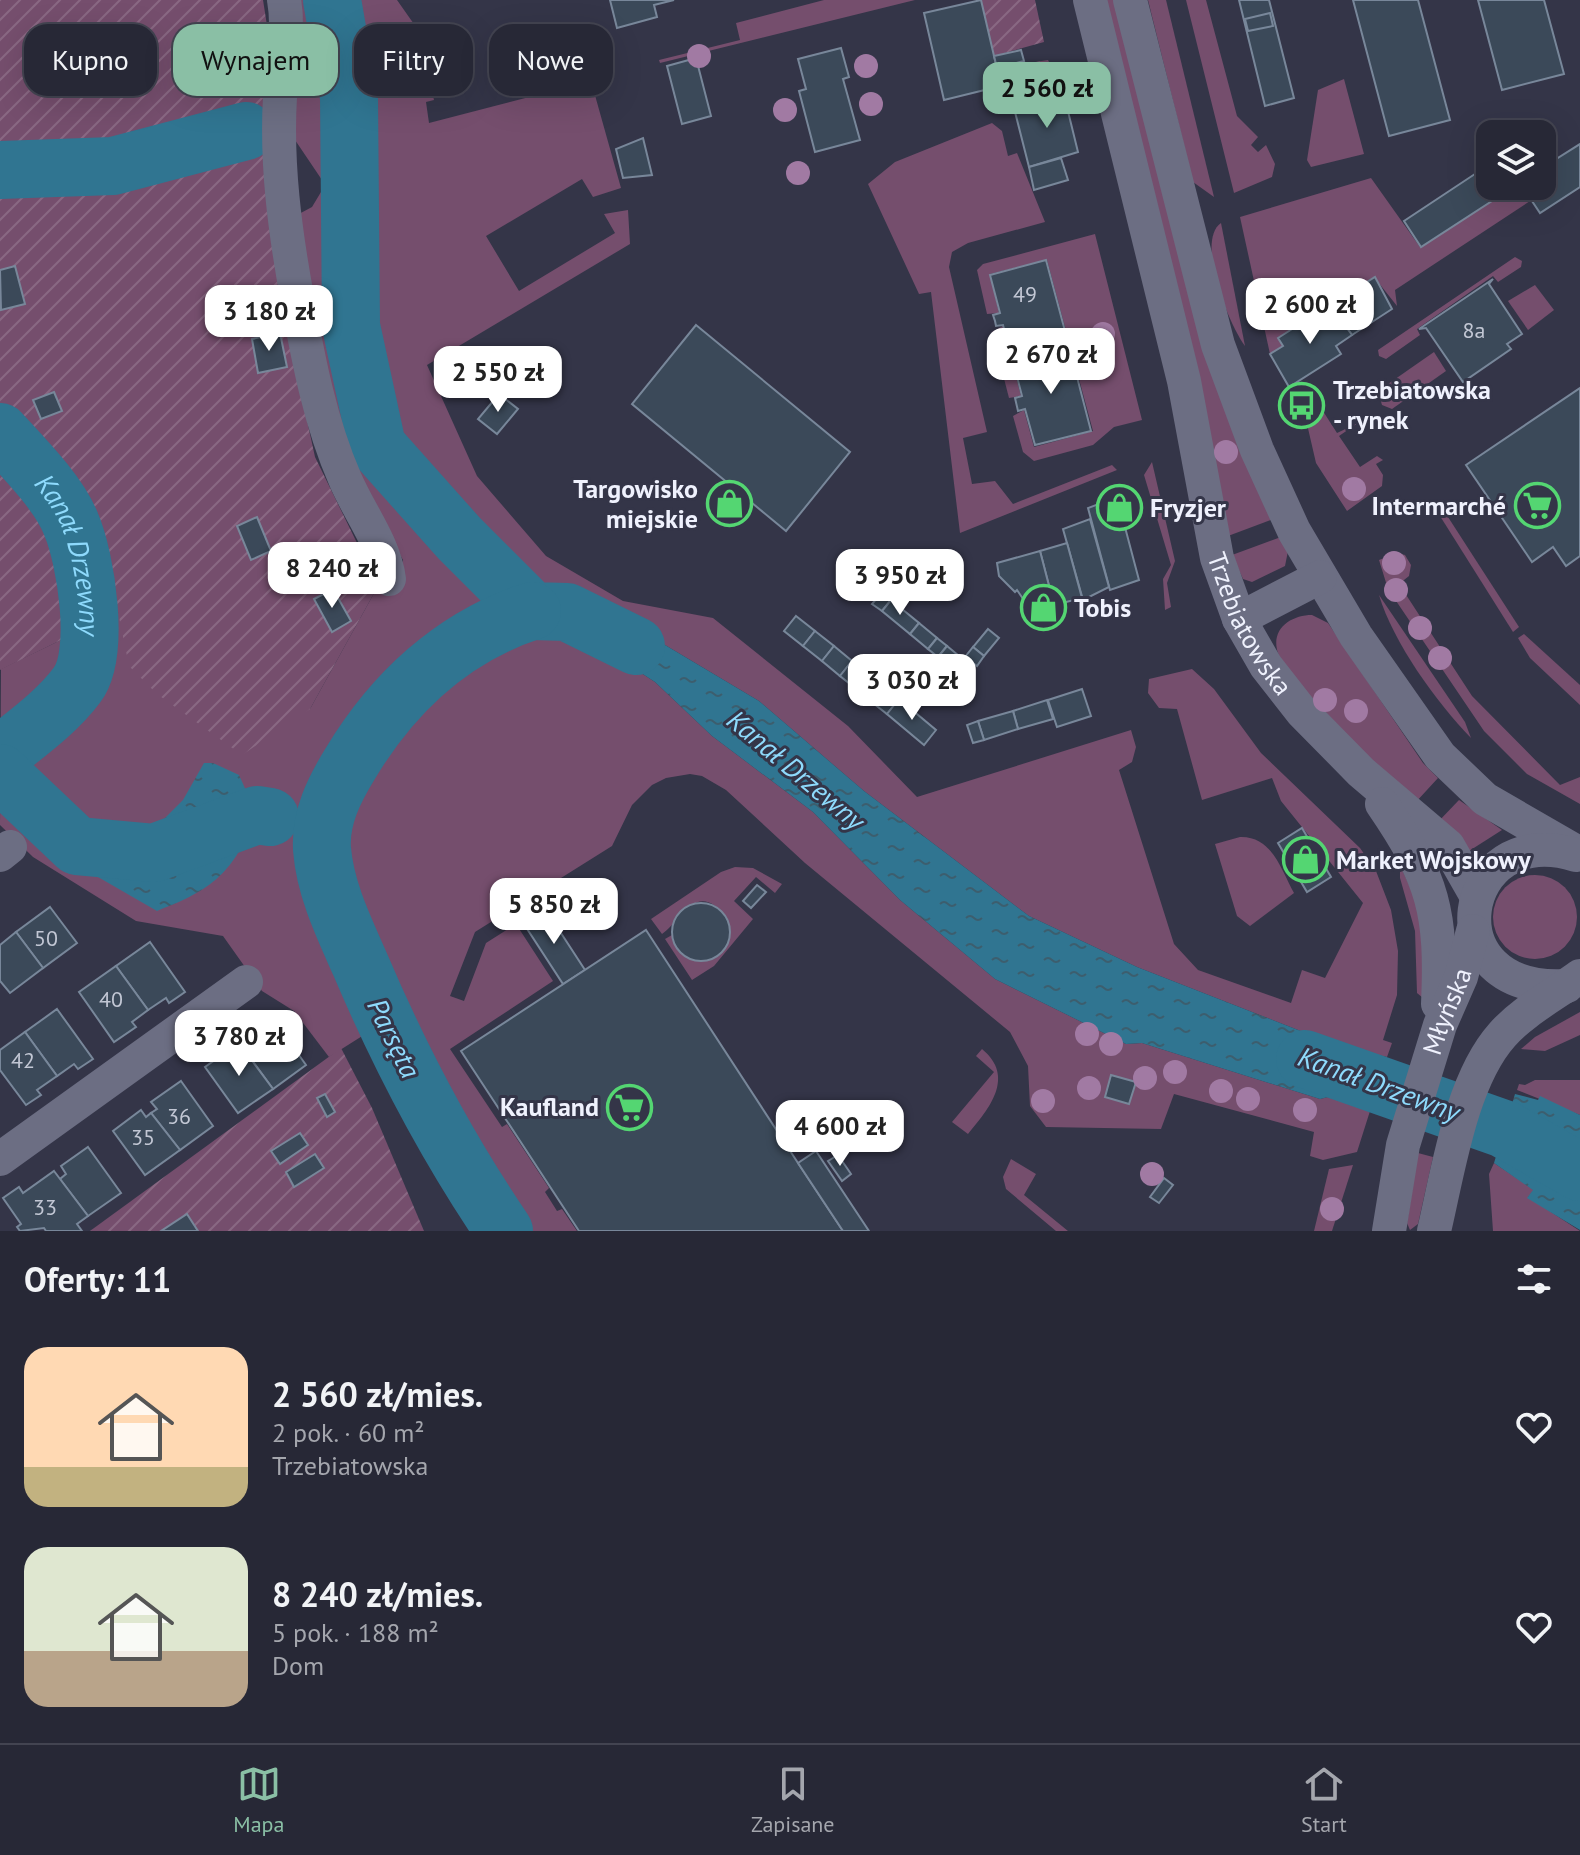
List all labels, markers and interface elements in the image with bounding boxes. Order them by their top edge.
chip: Kupno [24,24,157,96]
chip: Wynajem [173,24,338,96]
chip: Filtry [354,24,473,96]
chip: Nowe [489,24,613,96]
pin: 2 560 zł [964,62,1130,130]
text: 2 560 zł [1001,71,1093,104]
map controls [1476,120,1556,200]
button: layers [1476,120,1556,200]
pin: 2 600 zł [1227,278,1393,346]
house number: 49 [1013,280,1037,308]
pin: 3 180 zł [186,285,352,353]
text: 2 600 zł [1264,287,1356,320]
text: 3 180 zł [223,294,315,327]
house number: 8a [1463,316,1485,344]
pin: 2 670 zł [968,328,1134,396]
text: 2 670 zł [1005,337,1097,370]
pin: 2 550 zł [415,346,581,414]
text: 2 550 zł [452,355,544,388]
place label: Trzebiatowska - rynek [1333,373,1491,436]
bus stop icon: Trzebiatowska - rynek [1278,381,1326,429]
water label: Kanał Drzewny [27,466,109,638]
place label: Targowisko miejskie [573,472,698,535]
shop icon: Targowisko miejskie [705,480,753,528]
supermarket icon: Intermarché [1513,482,1561,530]
shop icon: Fryzjer [1095,484,1143,532]
place label: Intermarché [1372,489,1506,522]
place label: Fryzjer [1150,491,1227,524]
pin: 8 240 zł [249,542,415,610]
street label: Trzebiatowska [1200,548,1300,702]
pin: 3 950 zł [817,549,983,617]
text: 8 240 zł [286,551,378,584]
text: 3 950 zł [854,558,946,591]
shop icon: Tobis [1019,584,1067,632]
place label: Tobis [1074,591,1131,624]
pin: 3 030 zł [829,654,995,722]
text: 3 030 zł [866,663,958,696]
water label: Kanał Drzewny [720,701,874,839]
shop icon: Market Wojskowy [1281,836,1329,884]
place label: Market Wojskowy [1336,843,1531,876]
pin: 5 850 zł [471,878,637,946]
text: 5 850 zł [508,887,600,920]
house number: 50 [34,924,58,952]
street label: Młyńska [1415,965,1479,1059]
house number: 40 [99,985,123,1013]
water label: Parsęta [359,992,430,1084]
pin: 3 780 zł [156,1010,322,1078]
text: 3 780 zł [193,1019,285,1052]
water label: Kanał Drzewny [1293,1037,1467,1130]
house number: 42 [11,1046,35,1074]
supermarket icon: Kaufland [606,1083,654,1131]
place label: Kaufland [500,1090,599,1123]
pin: 4 600 zł [757,1100,923,1168]
house number: 36 [167,1102,191,1130]
text: 4 600 zł [794,1109,886,1142]
house number: 35 [131,1123,155,1151]
house number: 33 [33,1193,57,1221]
text: Oferty: 11 [24,1257,171,1301]
icon: filters [1512,1257,1556,1301]
text: 2 560 zł/mies. [272,1372,483,1416]
icon: home [88,1379,184,1475]
icon: heart [1512,1405,1556,1449]
text: 2 pok. · 60 m² [272,1416,425,1449]
text: Trzebiatowska [272,1449,428,1482]
text: 8 240 zł/mies. [272,1572,483,1616]
icon: home [88,1579,184,1675]
icon: heart [1512,1605,1556,1649]
text: 5 pok. · 188 m² [272,1616,439,1649]
text: Dom [272,1649,324,1682]
tab: Mapa [233,1762,284,1838]
tab: Zapisane [751,1762,835,1838]
tab: Start [1301,1762,1347,1838]

